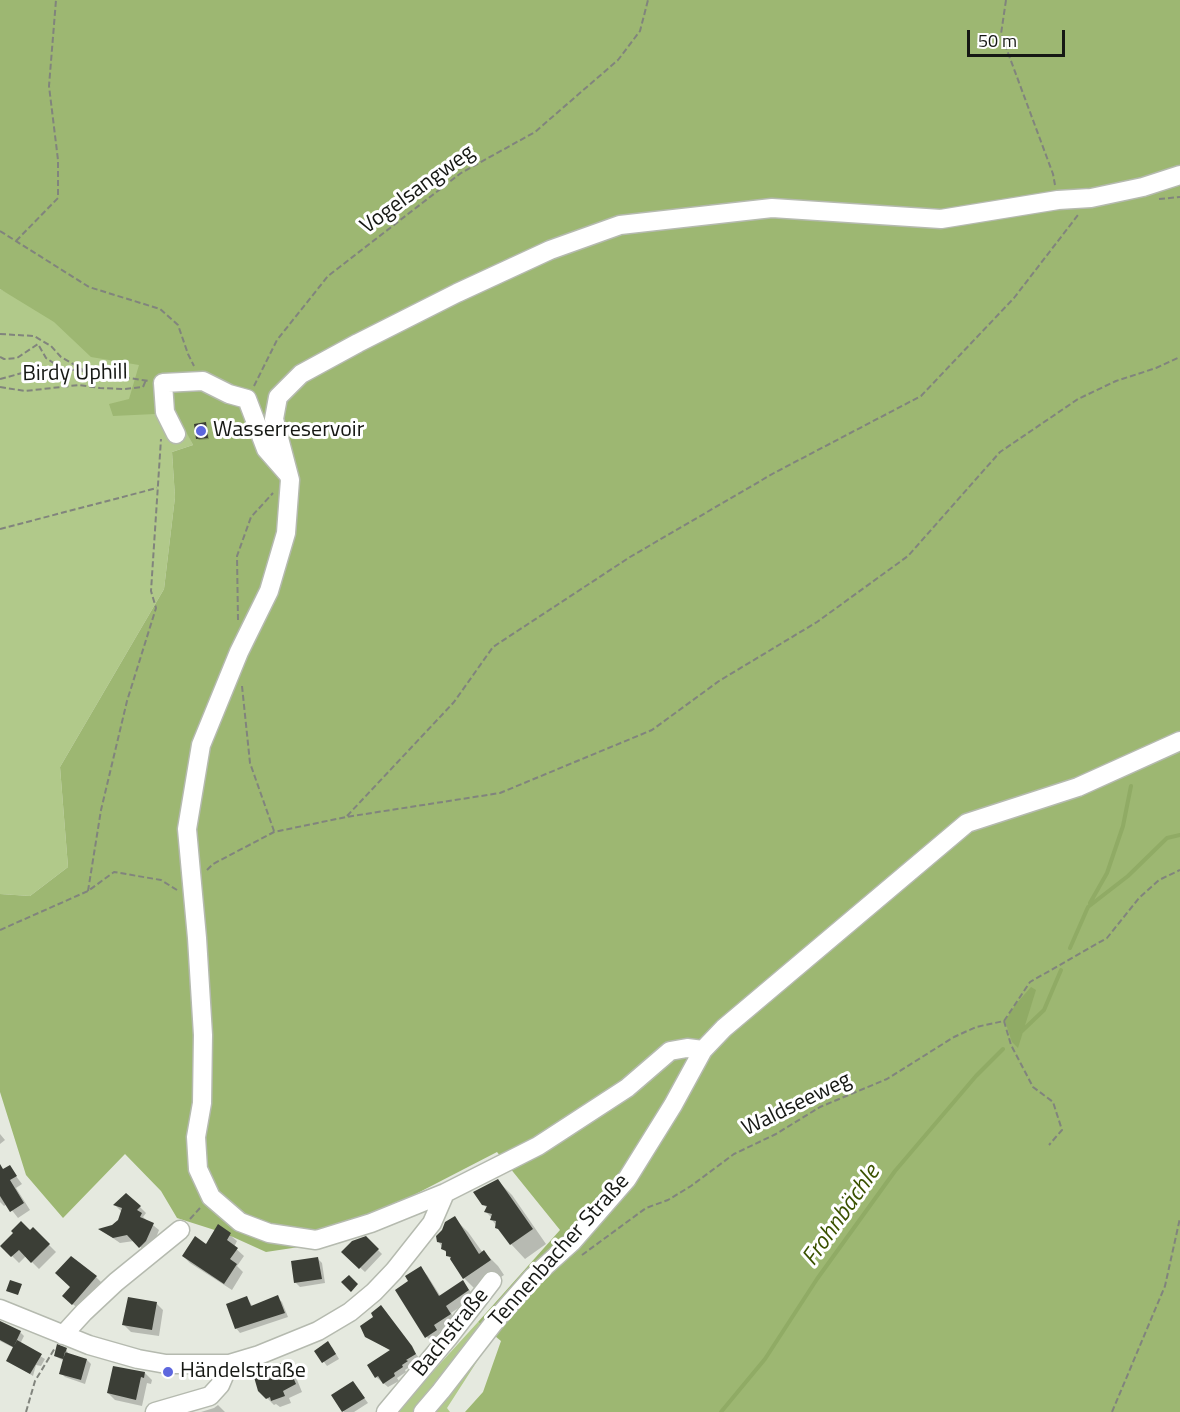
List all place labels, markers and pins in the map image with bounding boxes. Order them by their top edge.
place label: Wasserreservoir [213,418,364,444]
marker: Wasserreservoir [194,424,208,438]
place label: Händelstraße [180,1359,306,1385]
marker: Händelstraße [161,1365,175,1379]

